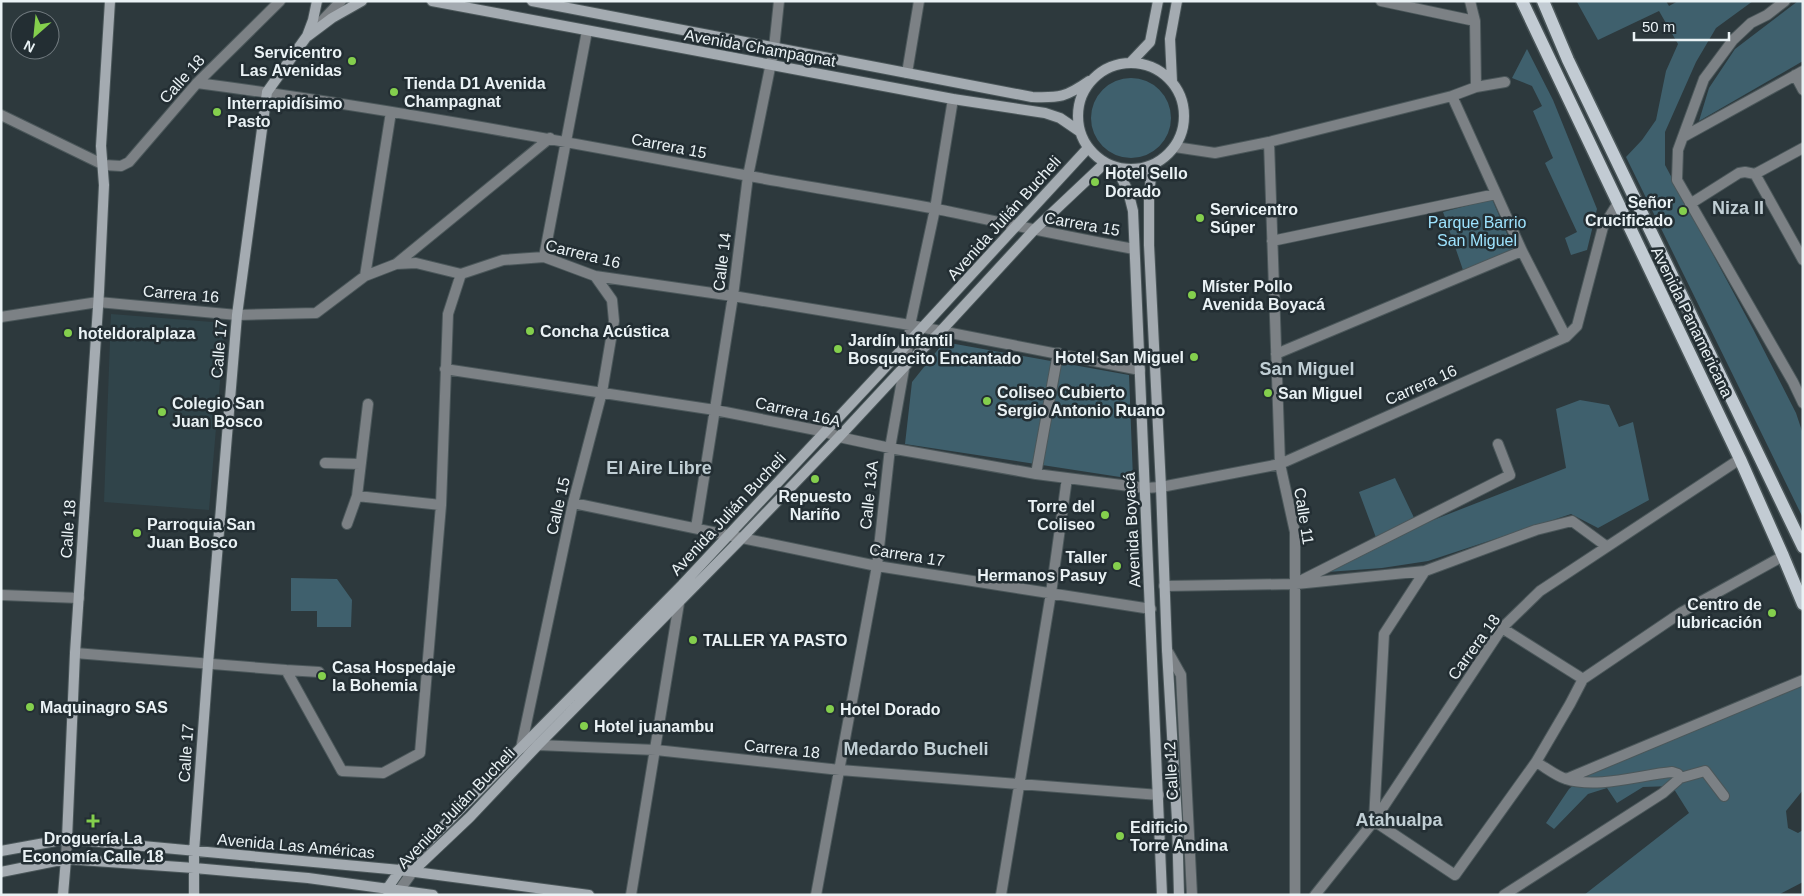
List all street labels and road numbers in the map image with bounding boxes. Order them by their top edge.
street label: Avenida Champagnat [683,26,838,70]
street label: Calle 18 [156,51,208,107]
street label: Carrera 15 [630,130,708,162]
street label: Avenida Julián Bucheli [944,153,1064,283]
street label: Carrera 15 [1043,209,1121,239]
street label: Calle 14 [710,232,734,292]
street label: Carrera 16 [544,237,622,272]
street label: Avenida Panamericana [1648,244,1736,400]
street label: Carrera 16 [142,282,220,306]
street label: Calle 17 [208,319,230,379]
street label: Carrera 16 [1383,362,1459,408]
street label: Carrera 16A [754,394,843,430]
street label: Avenida Julián Bucheli [667,449,789,579]
street label: Calle 13A [857,459,881,530]
street label: Avenida Boyacá [1120,472,1144,588]
street label: Calle 15 [543,475,573,537]
street label: Calle 11 [1291,486,1317,546]
street label: Calle 18 [57,499,79,559]
street label: Carrera 17 [868,541,946,569]
street label: Carrera 18 [1445,611,1503,683]
street label: Calle 17 [175,723,197,783]
street label: Carrera 18 [743,737,821,761]
street label: Calle 12 [1161,741,1181,801]
street label: Avenida Julián Bucheli [394,744,518,872]
street label: Avenida Las Américas [217,831,375,861]

